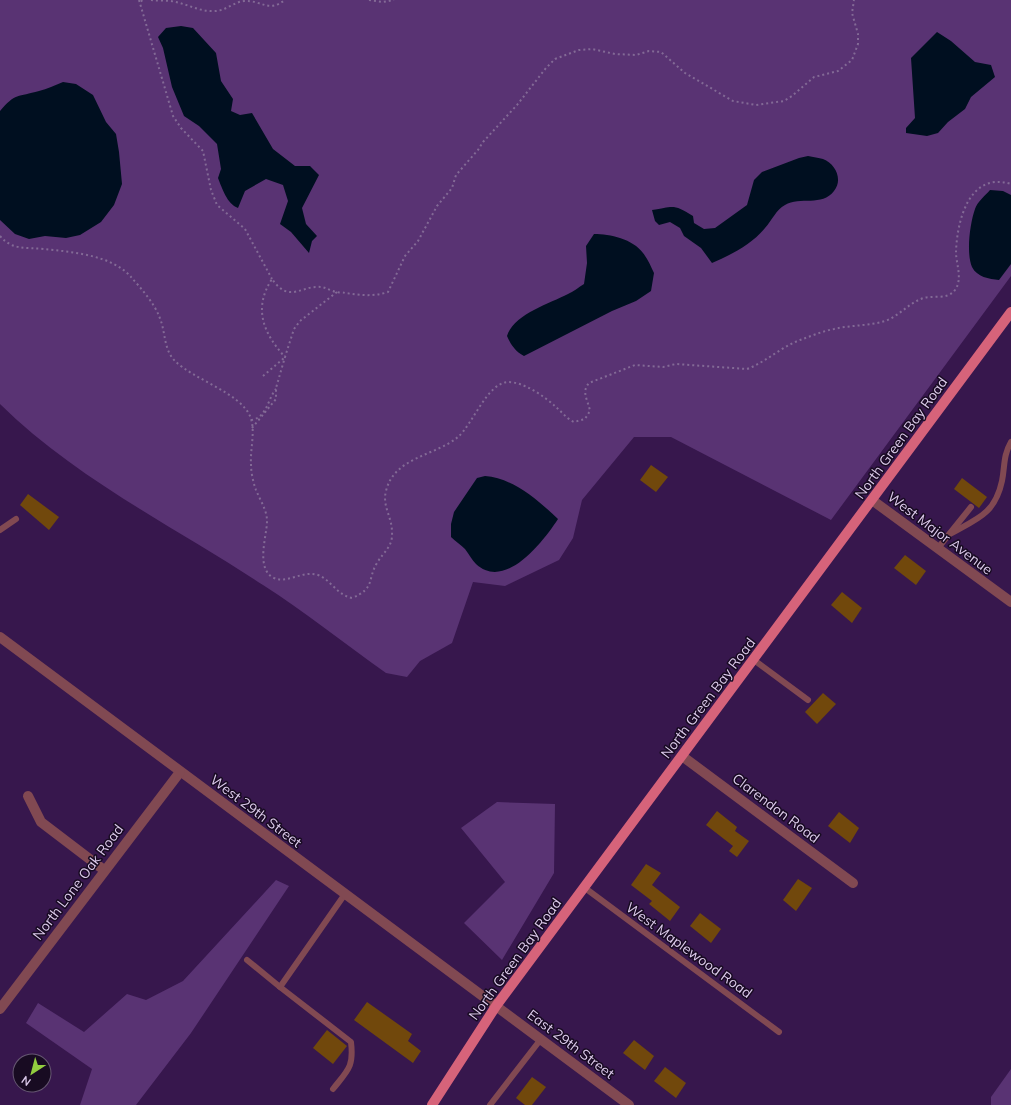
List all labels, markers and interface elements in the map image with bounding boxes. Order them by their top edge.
street label: North Green Bay Road [851,374,951,502]
street label: West Major Avenue [884,488,996,578]
street label: North Green Bay Road [657,634,759,762]
street label: Clarendon Road [729,769,823,847]
street label: West 29th Street [207,771,305,851]
street label: North Lone Oak Road [29,821,127,943]
street label: North Green Bay Road [465,895,565,1023]
street label: West Maplewood Road [622,898,756,1002]
street label: East 29th Street [524,1005,618,1083]
north arrow [12,1053,52,1093]
text: N [19,1073,34,1089]

